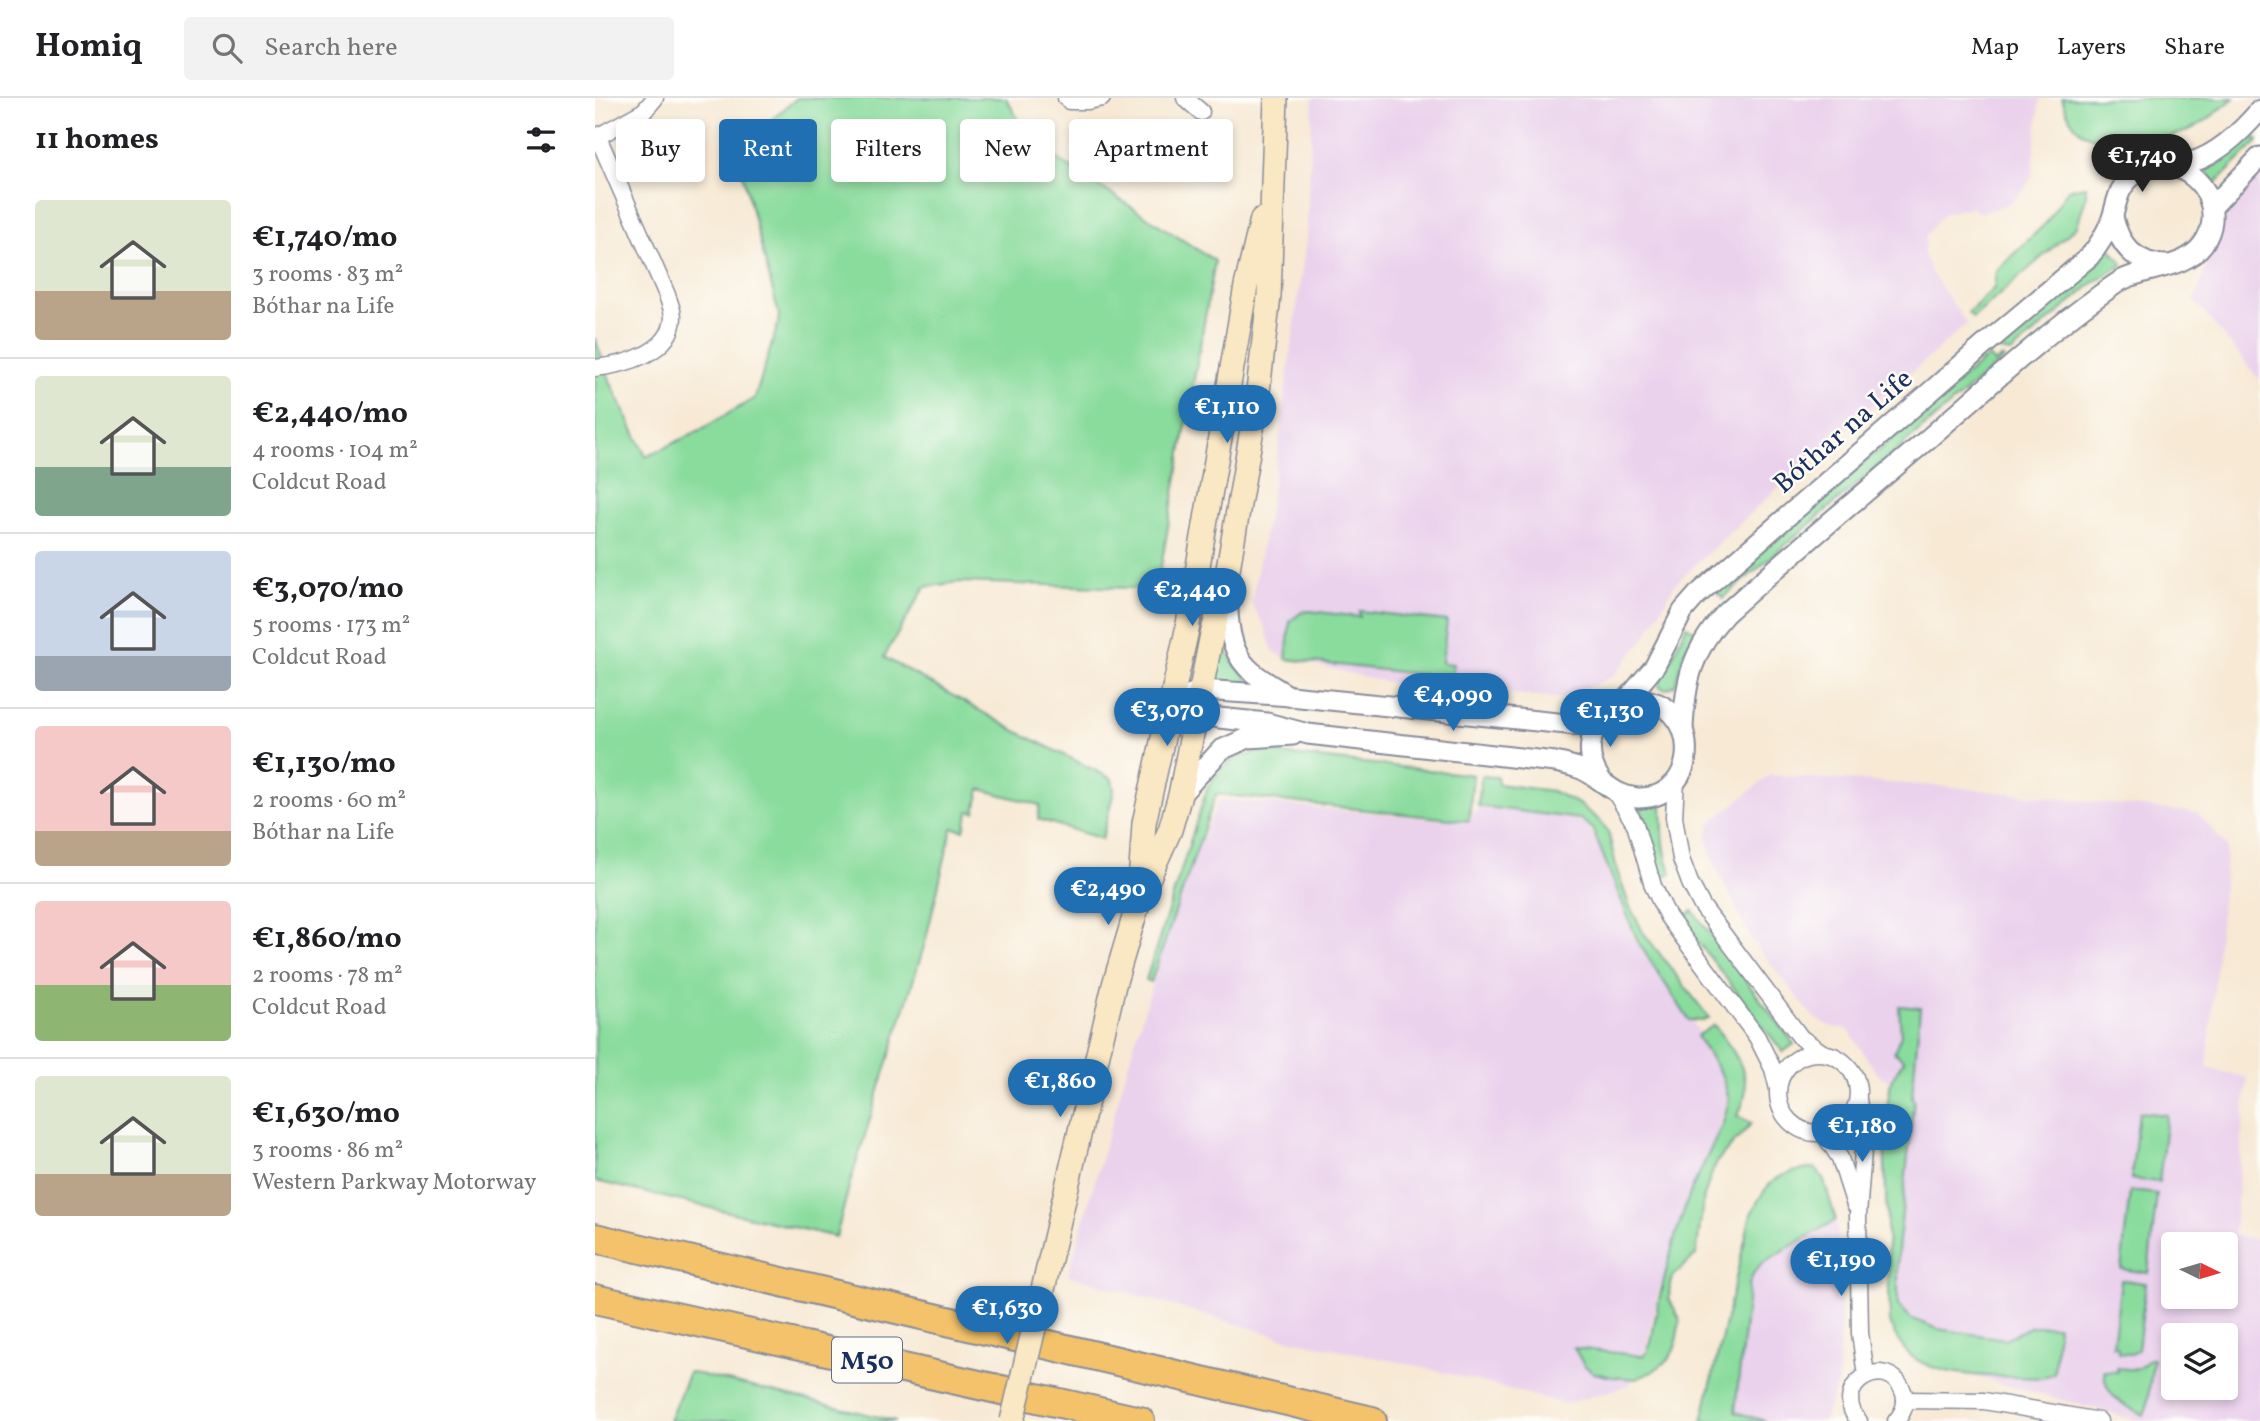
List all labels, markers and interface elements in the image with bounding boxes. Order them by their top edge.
search box [184,17,674,80]
text: Homiq [35,25,142,71]
icon: search [208,29,246,67]
text: Search here [264,30,397,66]
text: Map [1971,31,2019,65]
text: Layers [2057,31,2126,65]
text: Share [2164,31,2225,65]
text: 11 homes [35,119,159,161]
chip: Buy [616,119,705,182]
chip: Rent [719,119,817,182]
chip: Filters [831,119,946,182]
chip: New [960,119,1055,182]
chip: Apartment [1069,119,1233,182]
icon: filters [522,121,560,159]
pin: €1,740 [2085,134,2199,194]
text: €1,740 [2108,141,2176,173]
text: €1,740/mo [252,217,397,259]
icon: home [91,228,175,312]
text: 3 rooms · 83 m² [252,259,403,291]
text: Bóthar na Life [252,291,394,323]
street label: Bóthar na Life [1765,360,1922,503]
pin: €1,110 [1170,386,1284,445]
text: €1,110 [1194,392,1260,424]
text: €2,440/mo [252,393,408,435]
icon: home [91,404,175,488]
text: 4 rooms · 104 m² [252,435,418,467]
text: Coldcut Road [252,467,387,499]
text: €3,070/mo [252,568,404,610]
pin: €2,440 [1135,568,1249,628]
text: €2,440 [1153,575,1231,607]
icon: home [91,579,175,663]
text: 5 rooms · 173 m² [252,610,410,642]
text: Coldcut Road [252,642,387,674]
pin: €4,090 [1396,674,1510,733]
text: €4,090 [1414,680,1492,712]
pin: €3,070 [1110,688,1224,748]
pin: €1,130 [1553,690,1667,749]
text: €3,070 [1130,695,1204,727]
text: €1,130 [1576,696,1644,728]
text: €1,130/mo [252,743,396,785]
icon: home [91,754,175,838]
text: 2 rooms · 60 m² [252,785,406,817]
text: Bóthar na Life [252,817,394,849]
pin: €2,490 [1051,868,1165,927]
text: €2,490 [1070,874,1146,906]
text: €1,860/mo [252,918,402,960]
icon: home [91,929,175,1013]
text: 2 rooms · 78 m² [252,960,403,992]
text: Coldcut Road [252,992,387,1024]
pin: €1,860 [1003,1060,1117,1119]
text: €1,860 [1024,1066,1096,1098]
text: €1,630/mo [252,1093,400,1135]
icon: home [91,1104,175,1188]
pin: €1,180 [1805,1104,1919,1164]
text: €1,180 [1828,1111,1896,1143]
text: 3 rooms · 86 m² [252,1135,403,1167]
text: Western Parkway Motorway [252,1167,537,1199]
north arrow [2161,1232,2238,1309]
map controls [2161,1232,2238,1400]
pin: €1,190 [1784,1238,1898,1298]
text: €1,190 [1806,1245,1876,1277]
pin: €1,630 [950,1286,1064,1346]
text: €1,630 [972,1293,1042,1325]
button: layers [2161,1323,2238,1400]
road number: M50 [832,1338,902,1382]

